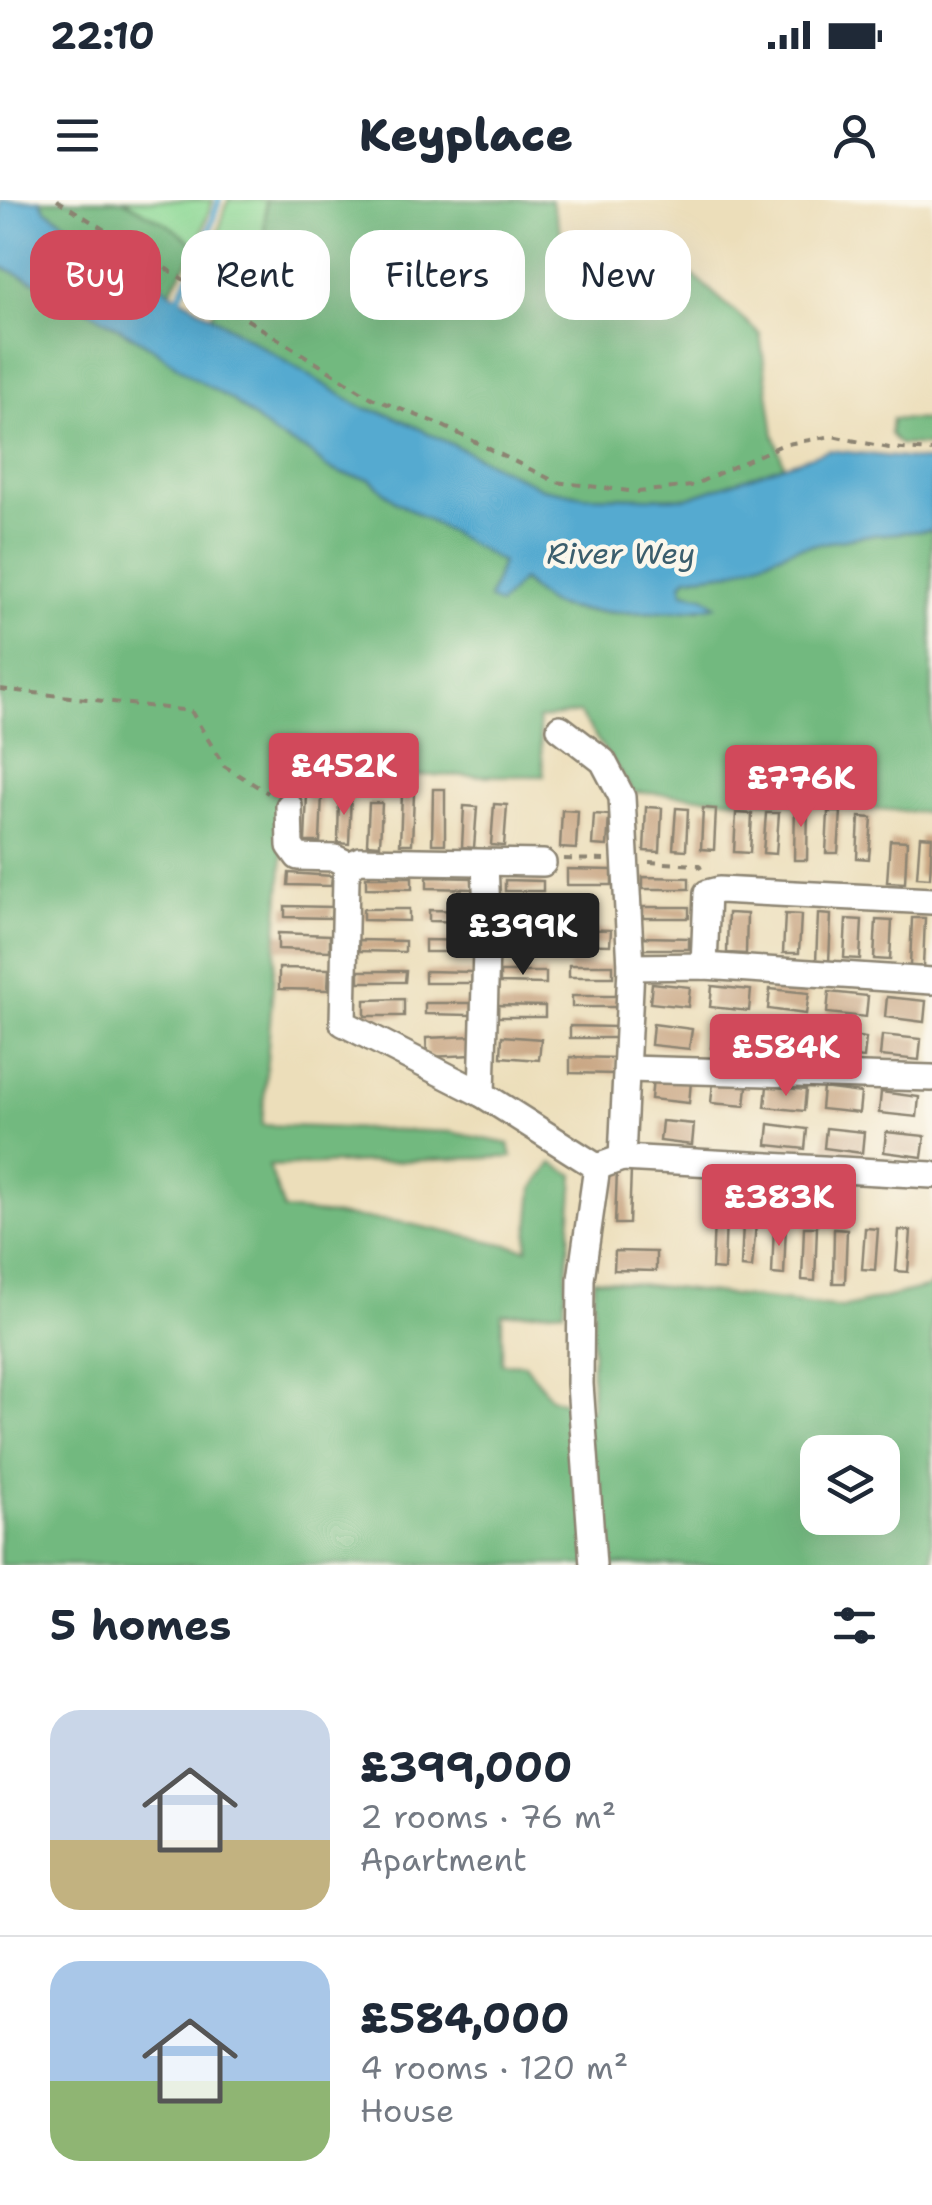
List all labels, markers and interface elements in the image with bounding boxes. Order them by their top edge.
text: 22:10 [50,10,155,61]
text: Keyplace [359,105,573,165]
icon: menu [50,108,105,163]
icon: person [827,108,882,163]
chip: Buy [30,230,161,320]
chip: Rent [181,230,330,320]
chip: Filters [350,230,525,320]
chip: New [545,230,691,320]
water label: River Wey [547,533,695,574]
pin: £452K [274,733,414,818]
text: £452K [291,744,397,787]
pin: £776K [731,745,871,830]
text: £776K [747,756,855,799]
pin: £399K [453,893,593,978]
text: £399K [468,904,578,947]
pin: £584K [716,1014,856,1099]
text: £584K [732,1025,840,1068]
pin: £383K [709,1164,849,1249]
text: £383K [724,1175,834,1218]
map controls [800,1435,900,1535]
button: layers [800,1435,900,1535]
text: 5 homes [50,1597,231,1653]
icon: filters [827,1598,882,1653]
text: £399,000 [360,1739,572,1795]
icon: home [130,1750,250,1870]
text: 2 rooms · 76 m² [360,1795,616,1838]
text: Apartment [360,1838,527,1881]
text: £584,000 [360,1990,570,2046]
icon: home [130,2001,250,2121]
text: 4 rooms · 120 m² [360,2046,628,2089]
text: House [360,2089,454,2132]

